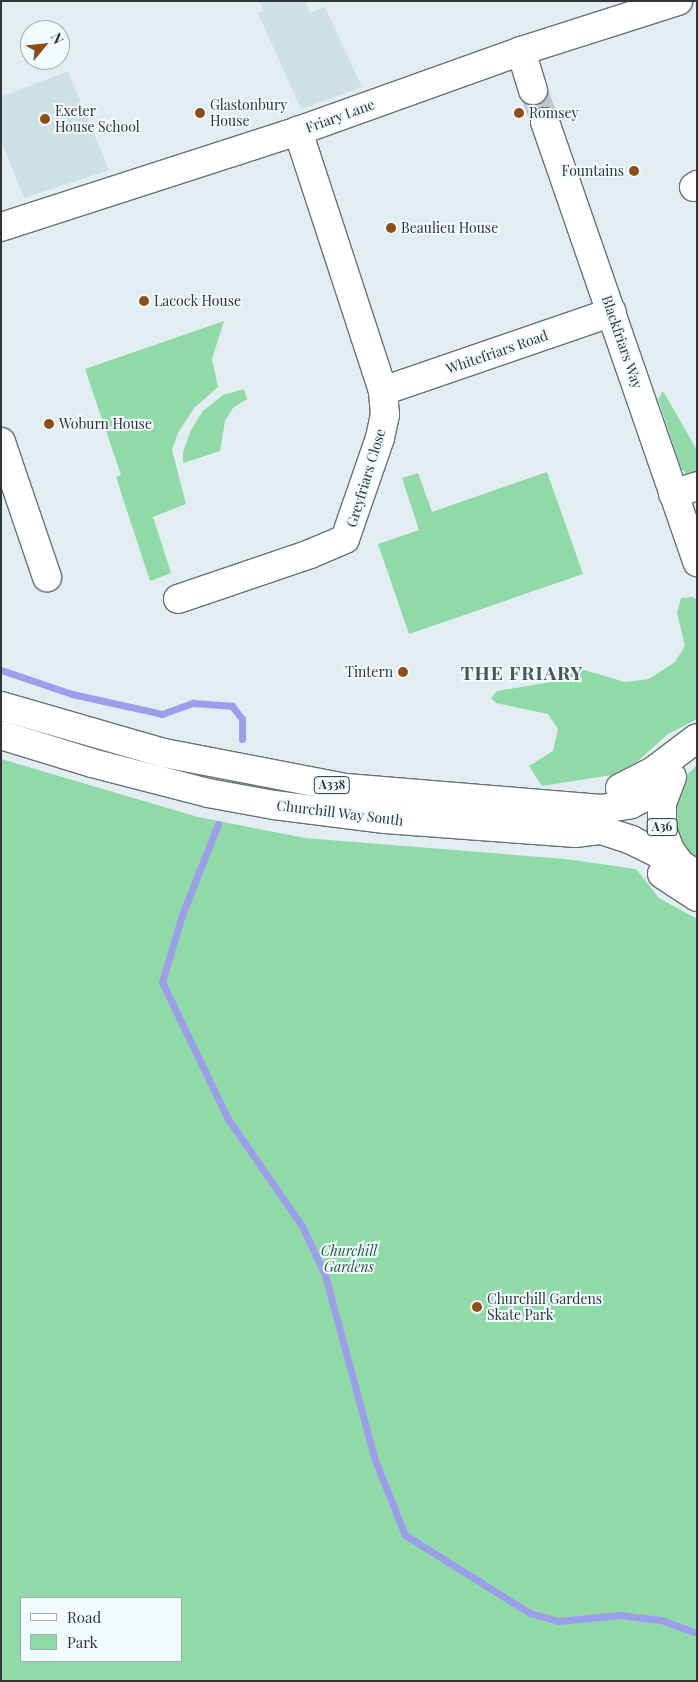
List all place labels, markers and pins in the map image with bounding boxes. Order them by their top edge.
place label: Glastonbury House [210,97,287,130]
place label: Exeter House School [55,103,140,136]
place label: Romsey [529,105,578,121]
marker: Glastonbury House [194,107,206,119]
marker: Romsey [513,107,525,119]
marker: Exeter House School [39,113,51,125]
place label: Fountains [562,163,624,179]
marker: Fountains [628,165,640,177]
place label: Beaulieu House [401,220,498,236]
marker: Beaulieu House [385,222,397,234]
place label: Lacock House [154,293,241,309]
marker: Lacock House [138,295,150,307]
place label: Woburn House [59,416,152,432]
marker: Woburn House [43,418,55,430]
place label: Tintern [345,664,393,680]
marker: Tintern [397,666,409,678]
place label: Churchill Gardens Skate Park [487,1291,602,1324]
marker: Churchill Gardens Skate Park [471,1301,483,1313]

